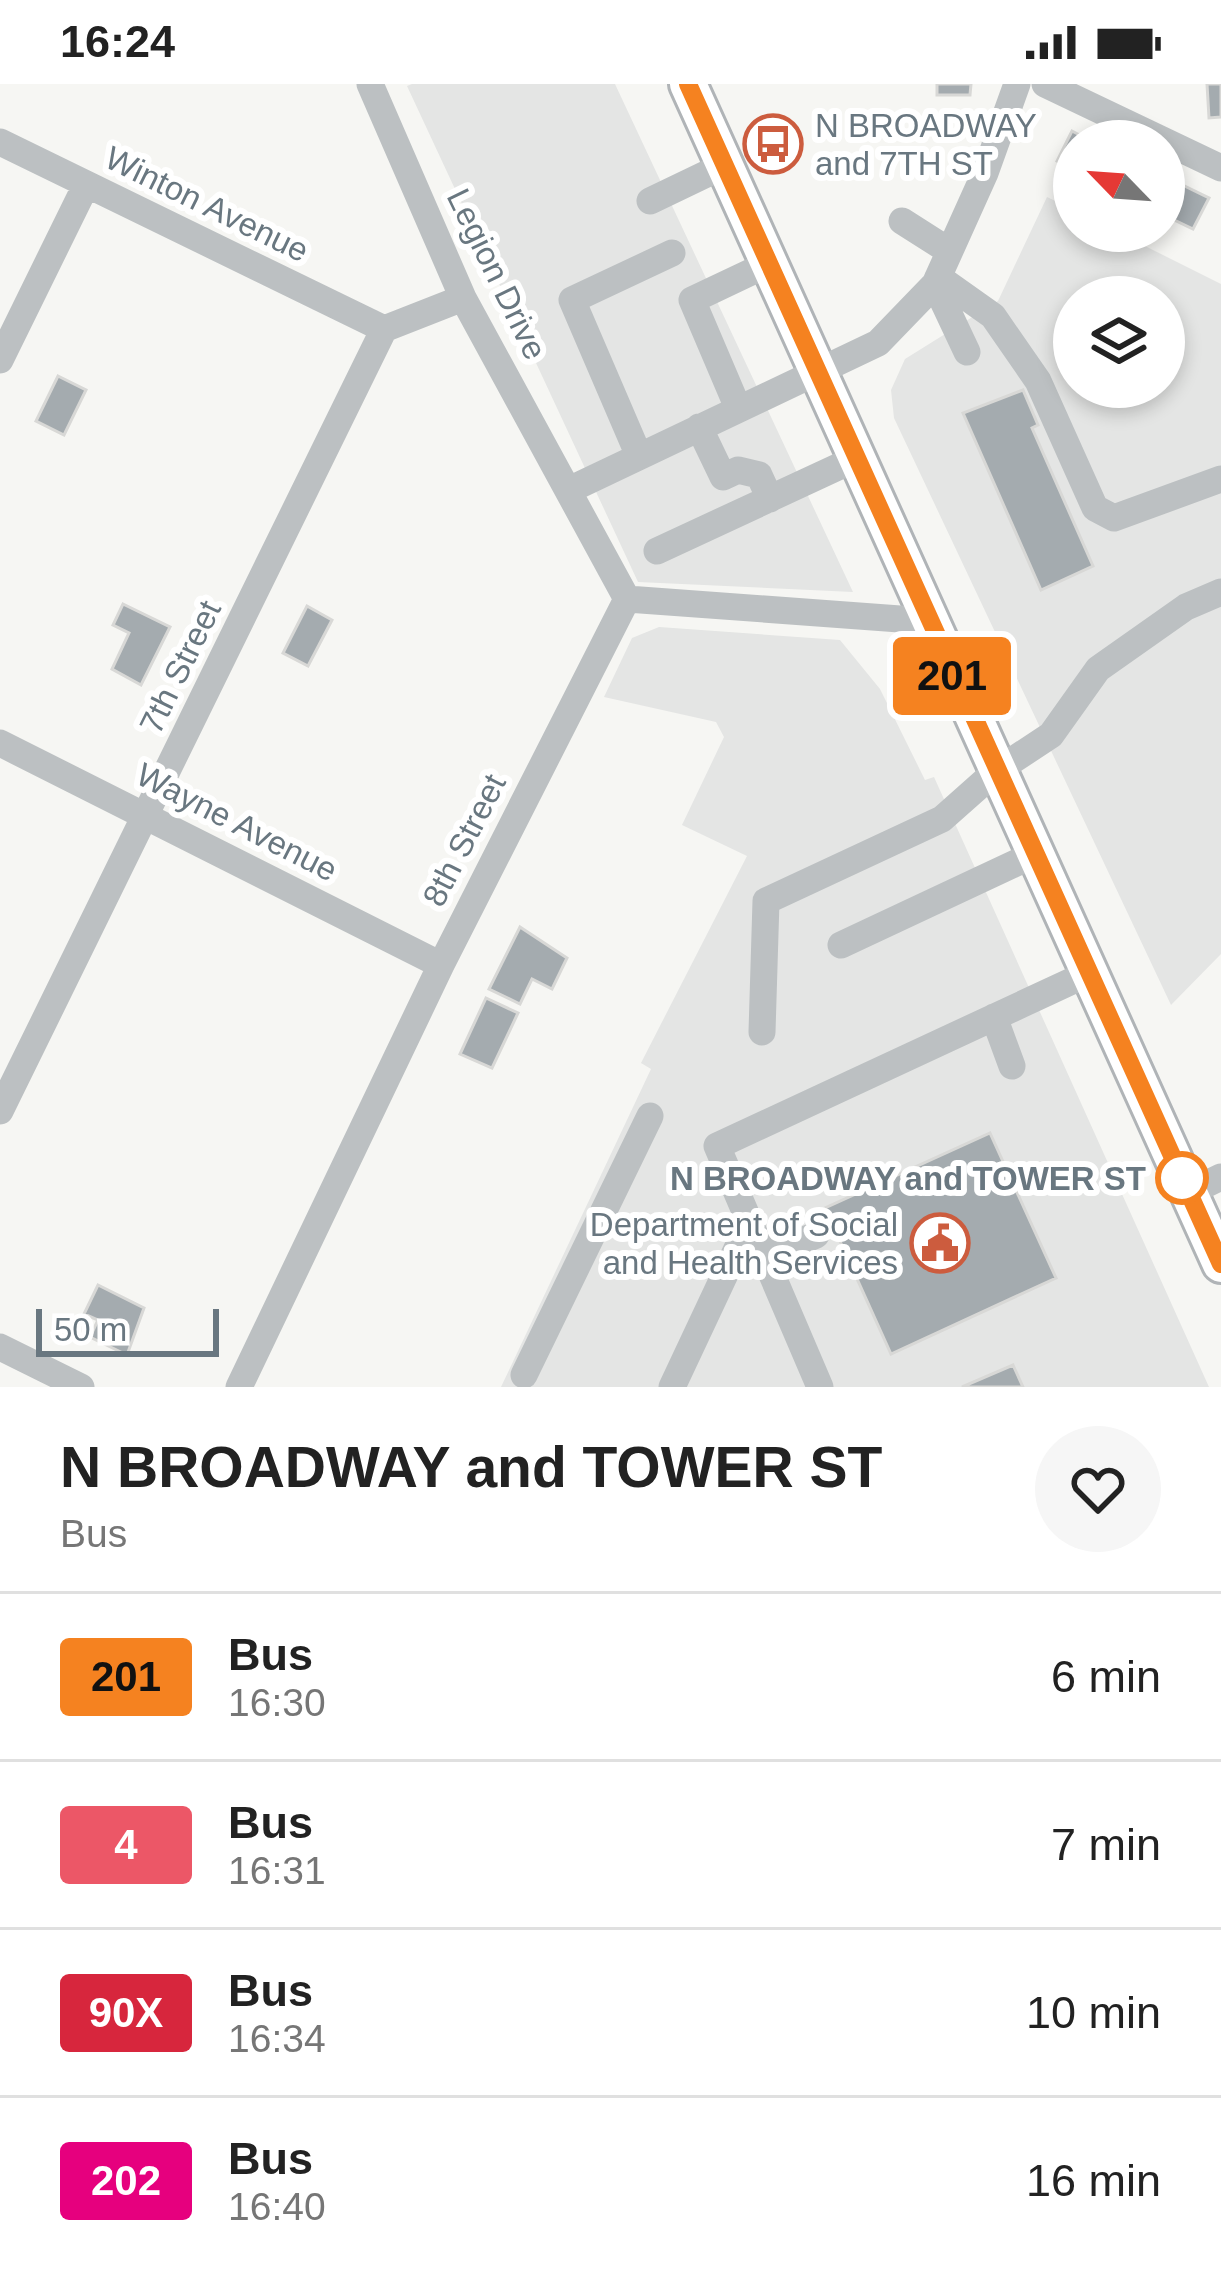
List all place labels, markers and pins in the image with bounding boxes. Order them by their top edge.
place label: N BROADWAY and 7TH ST [815,107,1037,182]
bus stop icon: N BROADWAY and 7TH ST [742,113,804,175]
marker: N BROADWAY and TOWER ST [1157,1153,1207,1203]
place label: N BROADWAY and TOWER ST [670,1160,1146,1197]
place label: Department of Social and Health Services [590,1206,898,1281]
public building icon: Department of Social and Health Services [909,1212,971,1274]

